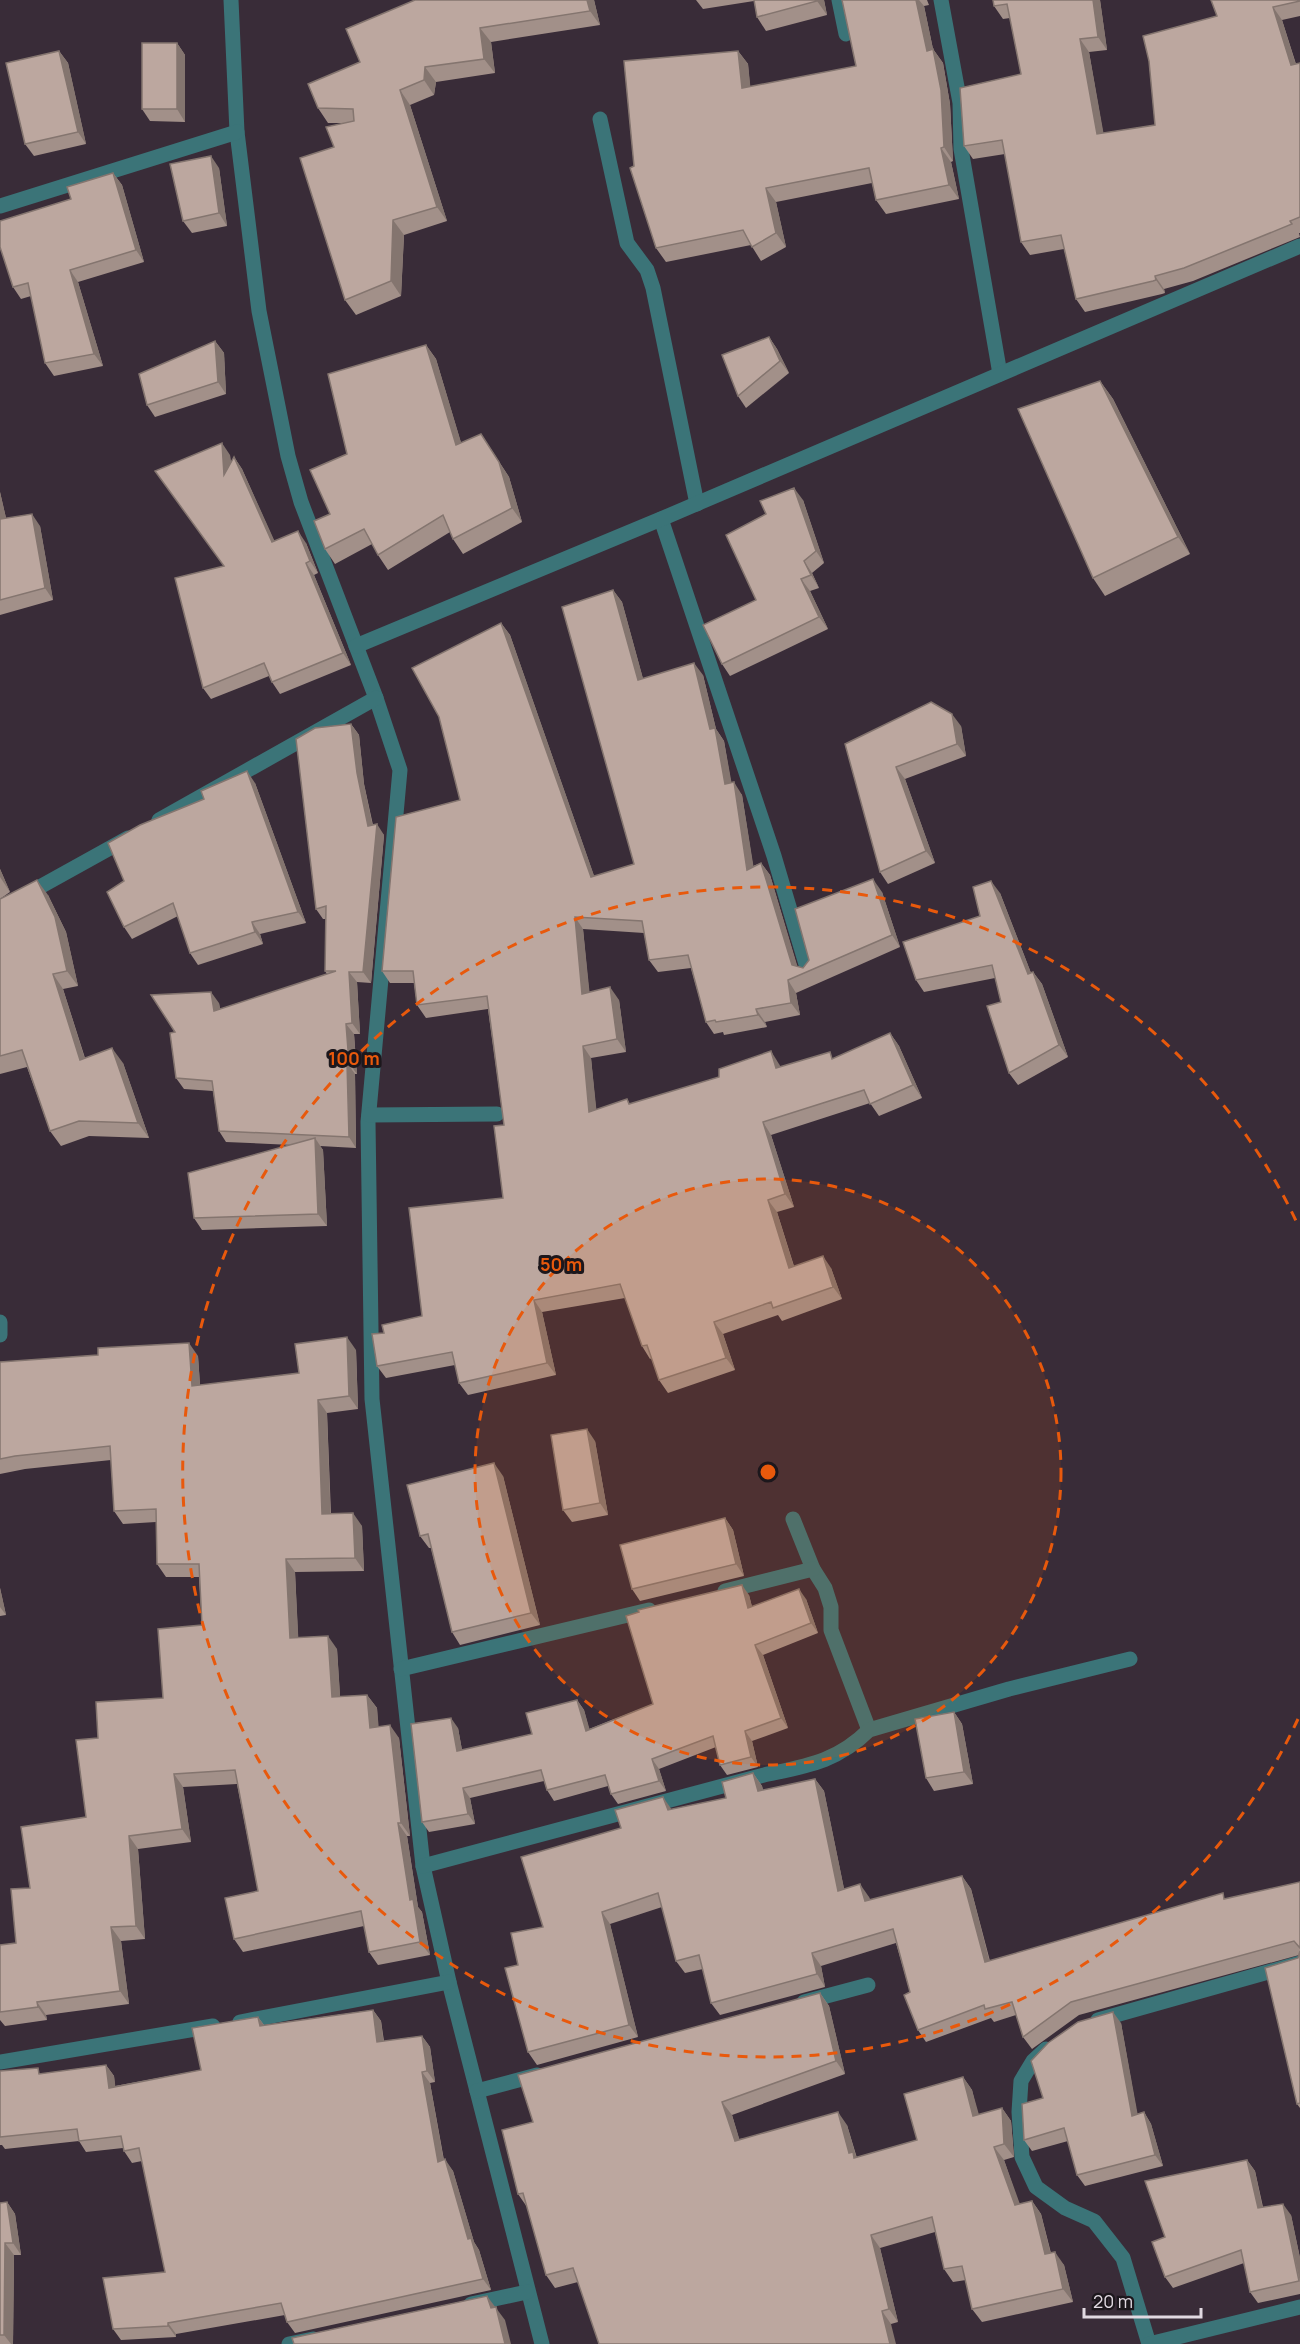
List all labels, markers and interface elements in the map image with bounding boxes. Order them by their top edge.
text: 100 m [328,1046,380,1070]
text: 50 m [540,1252,582,1276]
centre of rings [758,1462,778,1482]
scale bar [1084,2281,1201,2319]
text: 20 m [1093,2289,1133,2313]

